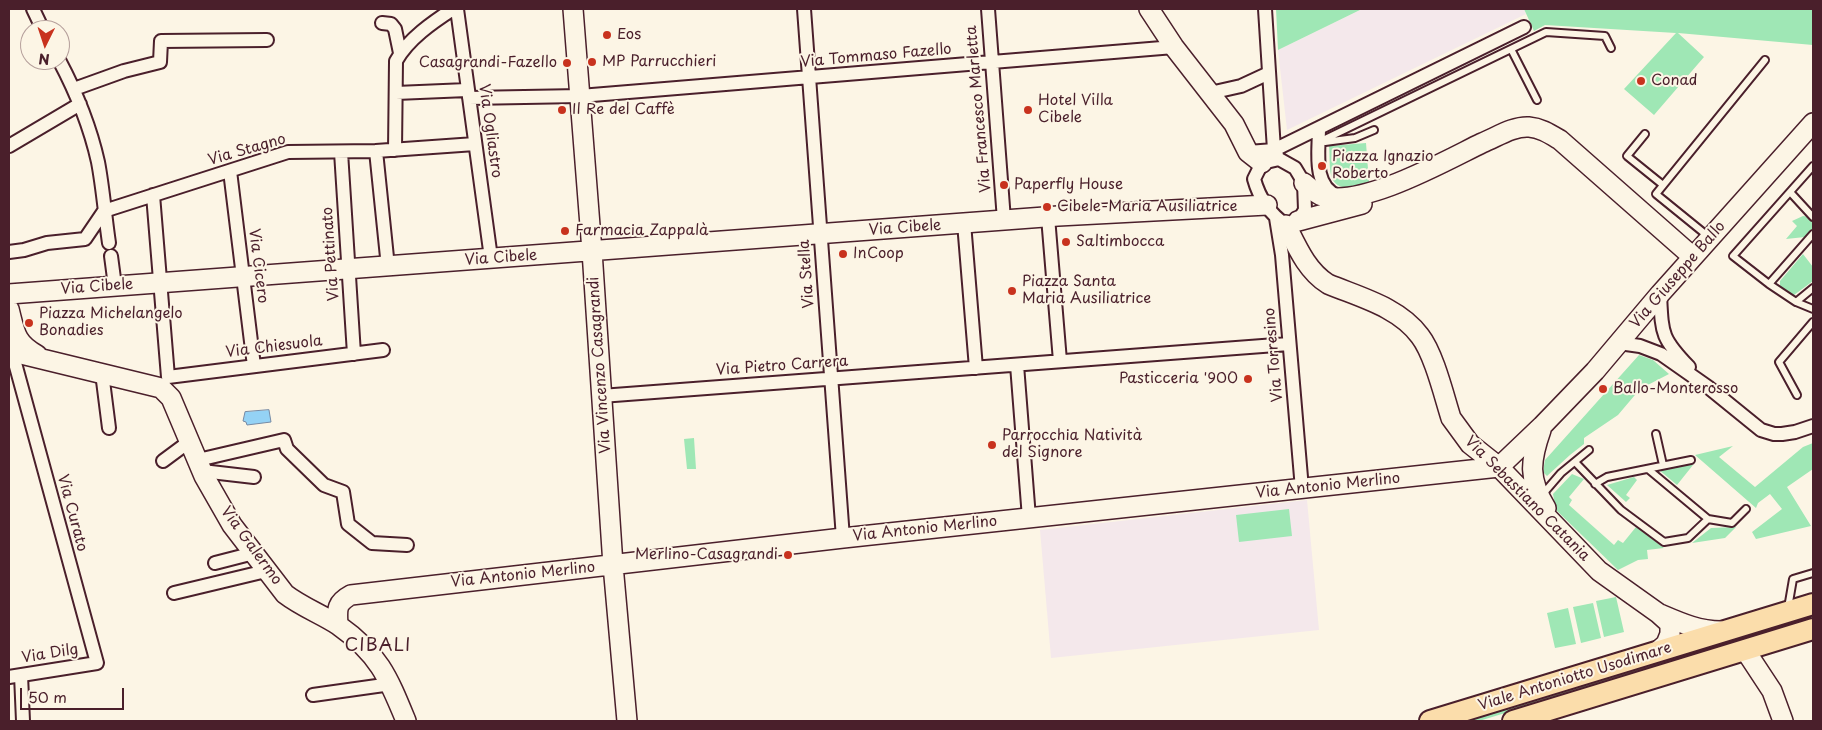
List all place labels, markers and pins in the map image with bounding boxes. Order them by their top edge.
place label: Eos [617,26,641,44]
marker: Eos [601,29,613,41]
place label: MP Parrucchieri [602,53,717,71]
place label: Casagrandi-Fazello [419,54,557,72]
marker: MP Parrucchieri [586,56,598,68]
marker: Casagrandi-Fazello [561,57,573,69]
place label: Conad [1651,72,1697,90]
marker: Conad [1635,75,1647,87]
place label: Hotel Villa Cibele [1038,92,1113,127]
place label: Il Re del Caffè [572,101,675,119]
marker: Il Re del Caffè [556,104,568,116]
marker: Hotel Villa Cibele [1022,104,1034,116]
place label: Piazza Ignazio Roberto [1332,148,1434,183]
marker: Piazza Ignazio Roberto [1316,160,1328,172]
place label: Paperfly House [1014,176,1123,194]
marker: Paperfly House [998,179,1010,191]
place label: Cibele-Maria Ausiliatrice [1057,198,1238,216]
marker: Cibele-Maria Ausiliatrice [1041,201,1053,213]
place label: Farmacia Zappalà [575,222,709,240]
marker: Farmacia Zappalà [559,225,571,237]
place label: Saltimbocca [1076,233,1164,251]
marker: Saltimbocca [1060,236,1072,248]
place label: InCoop [853,245,904,263]
marker: InCoop [837,248,849,260]
place label: Piazza Santa Maria Ausiliatrice [1022,273,1151,308]
marker: Piazza Santa Maria Ausiliatrice [1006,285,1018,297]
place label: Piazza Michelangelo Bonadies [39,305,183,340]
marker: Piazza Michelangelo Bonadies [23,317,35,329]
place label: Pasticceria '900 [1119,370,1238,388]
marker: Pasticceria '900 [1242,373,1254,385]
place label: Ballo-Monterosso [1613,380,1738,398]
marker: Ballo-Monterosso [1597,383,1609,395]
place label: Parrocchia Natività del Signore [1002,427,1142,462]
marker: Parrocchia Natività del Signore [986,439,998,451]
place label: Merlino-Casagrandi [635,546,778,564]
marker: Merlino-Casagrandi [782,549,794,561]

